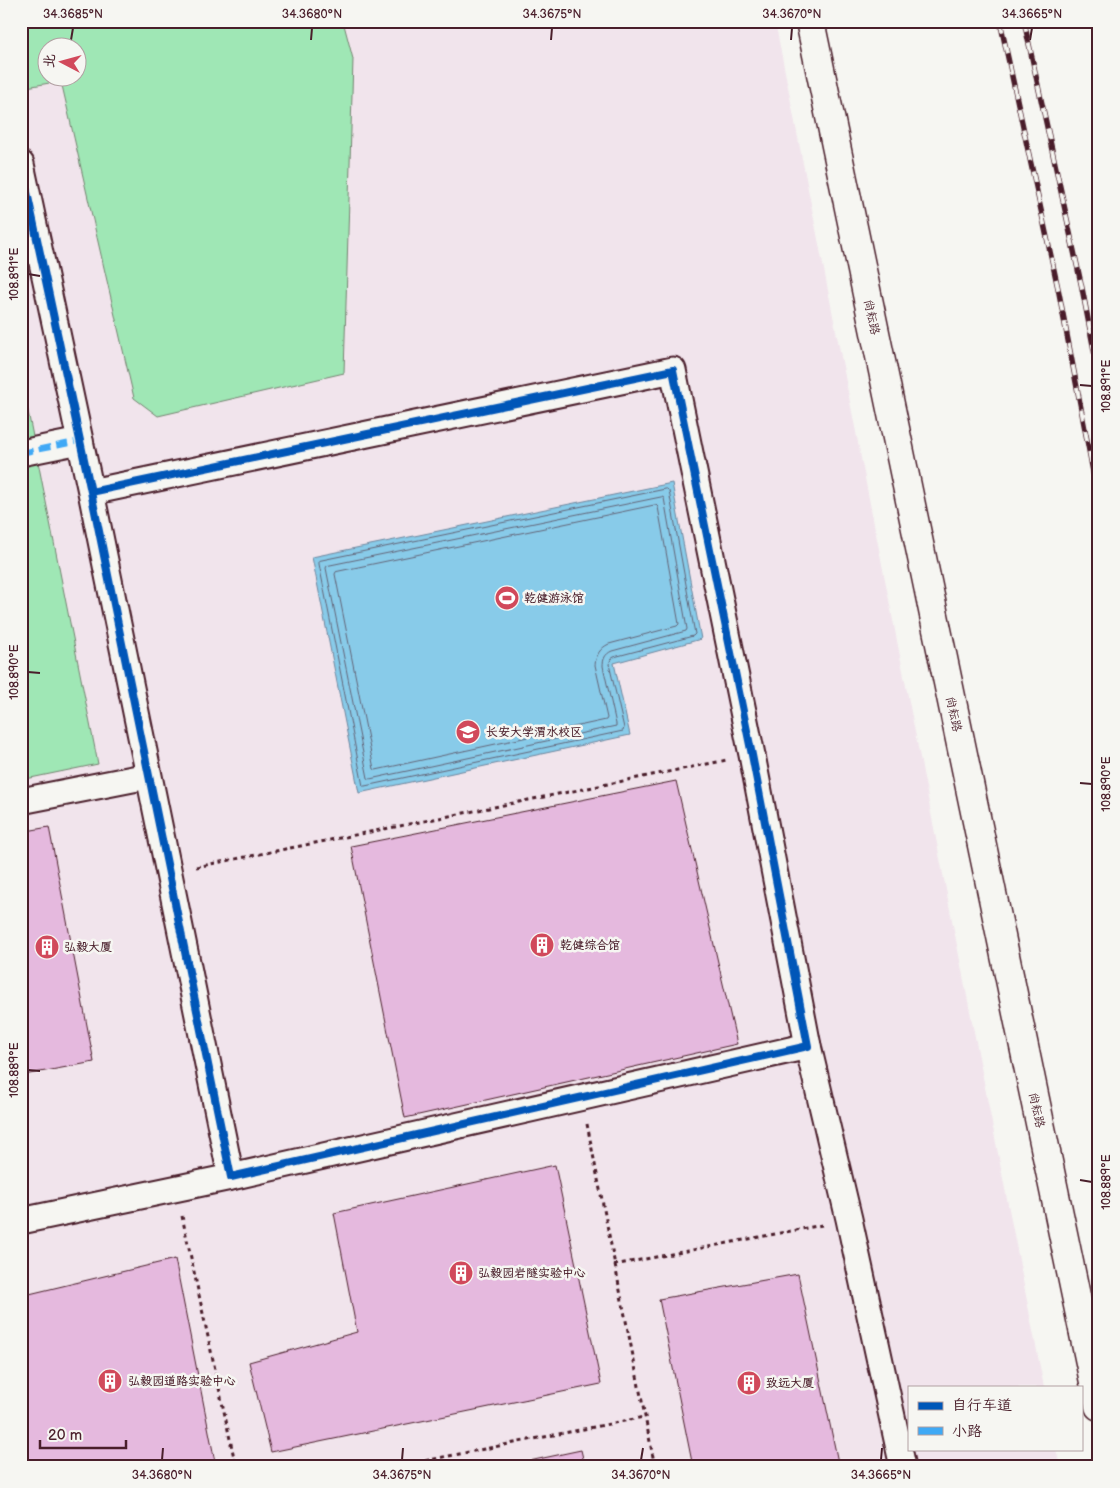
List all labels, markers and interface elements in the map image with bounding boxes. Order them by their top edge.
text: 34.3685°N [43,7,103,22]
text: 34.3680°N [282,7,342,22]
text: 34.3675°N [523,7,581,22]
text: 34.3670°N [762,7,822,22]
text: 34.3665°N [1002,7,1062,22]
north arrow [38,38,88,88]
text: 北 [40,53,59,69]
text: 108.891°E [7,247,22,301]
street label: 尚耘路 [860,298,883,336]
text: 108.891°E [1099,359,1114,413]
sports icon: 乾健游泳馆 [494,585,520,611]
place label: 乾健游泳馆 [524,591,584,606]
text: 108.890°E [7,644,22,700]
street label: 尚耘路 [942,695,965,733]
school or university icon: 长安大学渭水校区 [455,719,481,745]
place label: 长安大学渭水校区 [486,725,582,740]
text: 108.890°E [1099,756,1114,812]
building icon: 乾健综合馆 [529,932,555,958]
building icon: 弘毅大厦 [34,934,60,960]
place label: 乾健综合馆 [560,938,620,953]
place label: 弘毅大厦 [64,940,112,955]
text: 108.889°E [7,1042,22,1098]
street label: 尚耘路 [1025,1091,1048,1129]
text: 108.889°E [1099,1154,1114,1210]
building icon: 弘毅园岩隧实验中心 [448,1260,474,1286]
place label: 弘毅园岩隧实验中心 [478,1266,586,1281]
building icon: 弘毅园道路实验中心 [97,1368,123,1394]
building icon: 致远大厦 [736,1370,762,1396]
place label: 弘毅园道路实验中心 [128,1374,236,1389]
place label: 致远大厦 [766,1376,814,1391]
legend [908,1386,1082,1450]
text: 自行车道 [952,1396,1012,1415]
scale bar [40,1418,126,1450]
text: 小路 [952,1422,982,1441]
text: 20 m [48,1426,82,1445]
text: 34.3680°N [132,1468,192,1483]
text: 34.3675°N [373,1468,431,1483]
text: 34.3670°N [611,1468,671,1483]
text: 34.3665°N [851,1468,911,1483]

